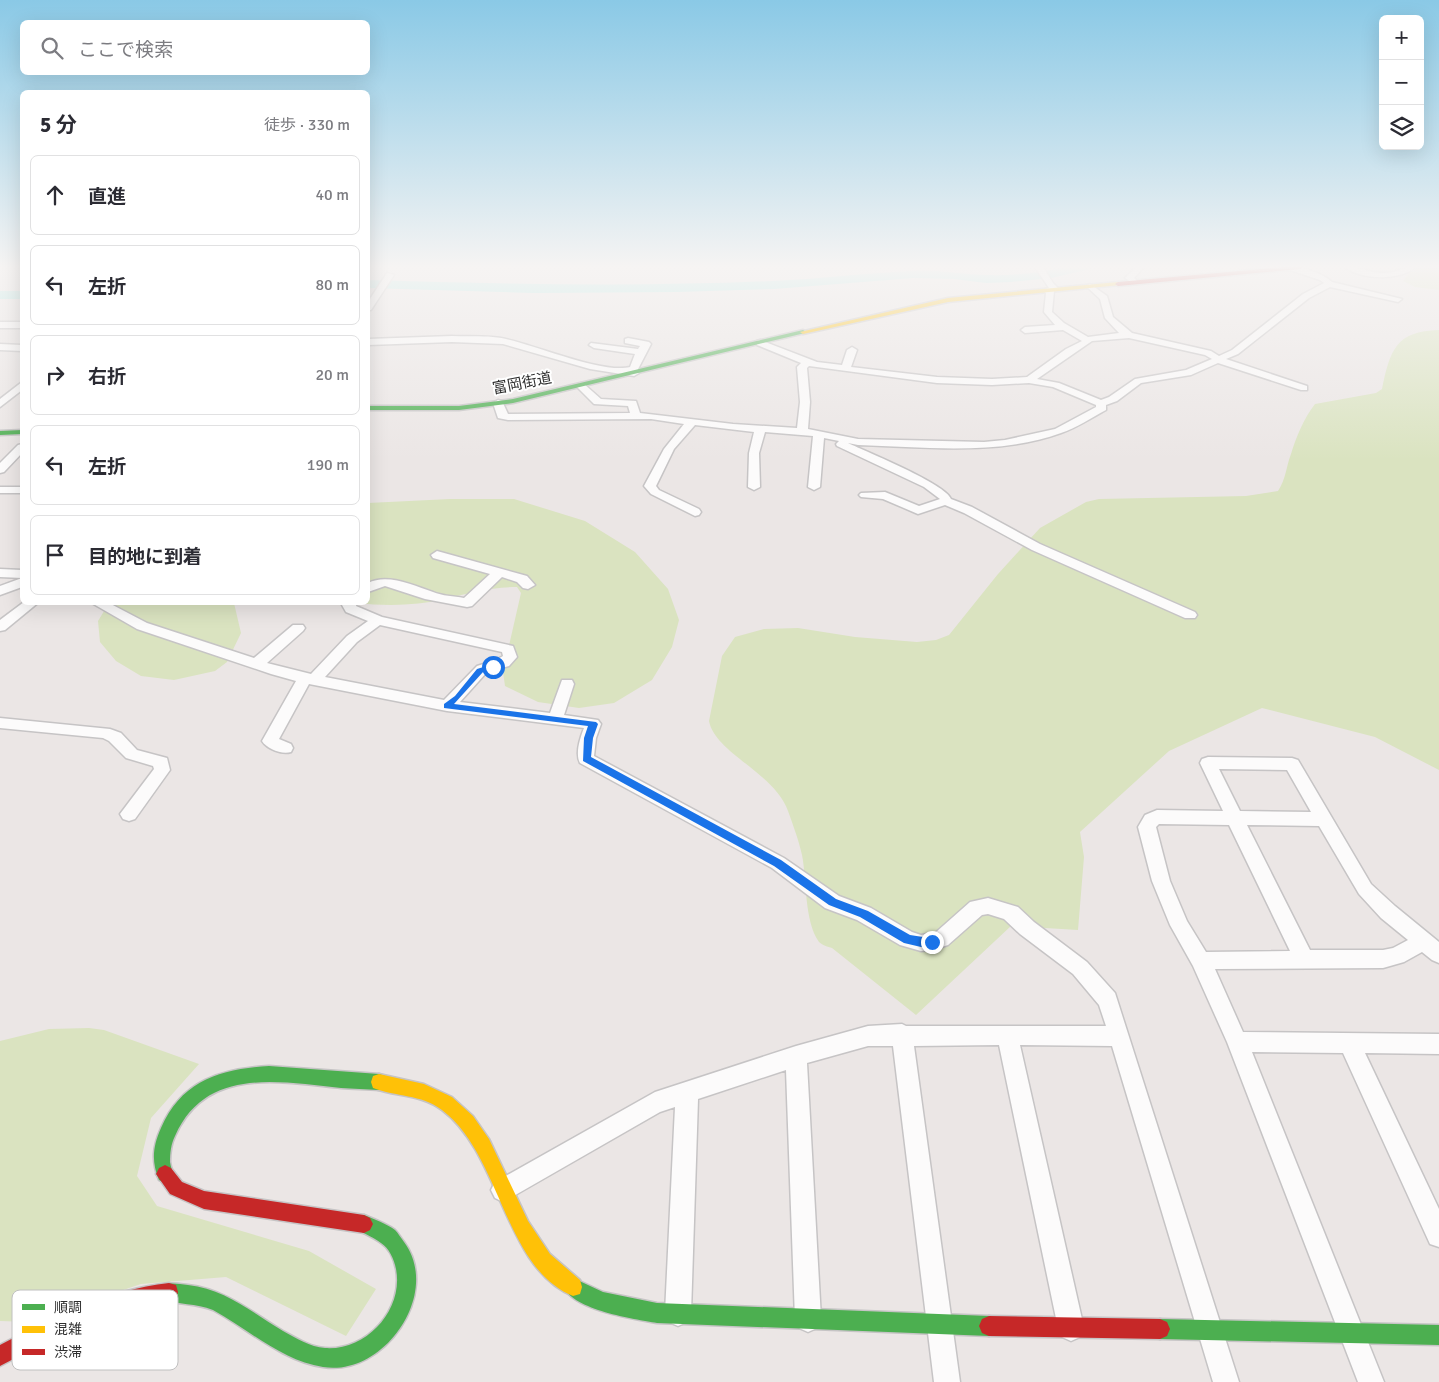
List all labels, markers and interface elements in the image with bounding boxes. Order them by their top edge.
map controls [1379,15,1424,150]
button: + [1379,15,1424,60]
search box [20,20,370,75]
icon: search [38,34,66,62]
text: ここで検索 [78,38,173,62]
button: − [1379,60,1424,105]
button: layers [1379,105,1424,150]
text: 5 分 [40,112,77,138]
text: 徒歩 · 330 m [264,115,350,135]
icon: ahead [41,181,69,209]
text: 直進 [88,185,126,209]
text: 40 m [315,185,349,205]
icon: left [41,271,69,299]
text: 左折 [88,275,126,299]
text: 80 m [315,275,349,295]
icon: right [41,361,69,389]
text: 右折 [88,365,126,389]
text: 20 m [315,365,349,385]
street label: 富岡街道 [491,368,553,398]
icon: left [41,451,69,479]
text: 左折 [88,455,126,479]
text: 190 m [307,455,349,475]
icon: arrive [41,541,69,569]
text: 目的地に到着 [88,545,202,569]
route start [482,656,505,679]
route end [921,931,944,954]
legend [12,1290,178,1370]
text: 順調 [54,1299,82,1316]
text: 混雑 [54,1321,82,1338]
text: 渋滞 [54,1344,82,1361]

